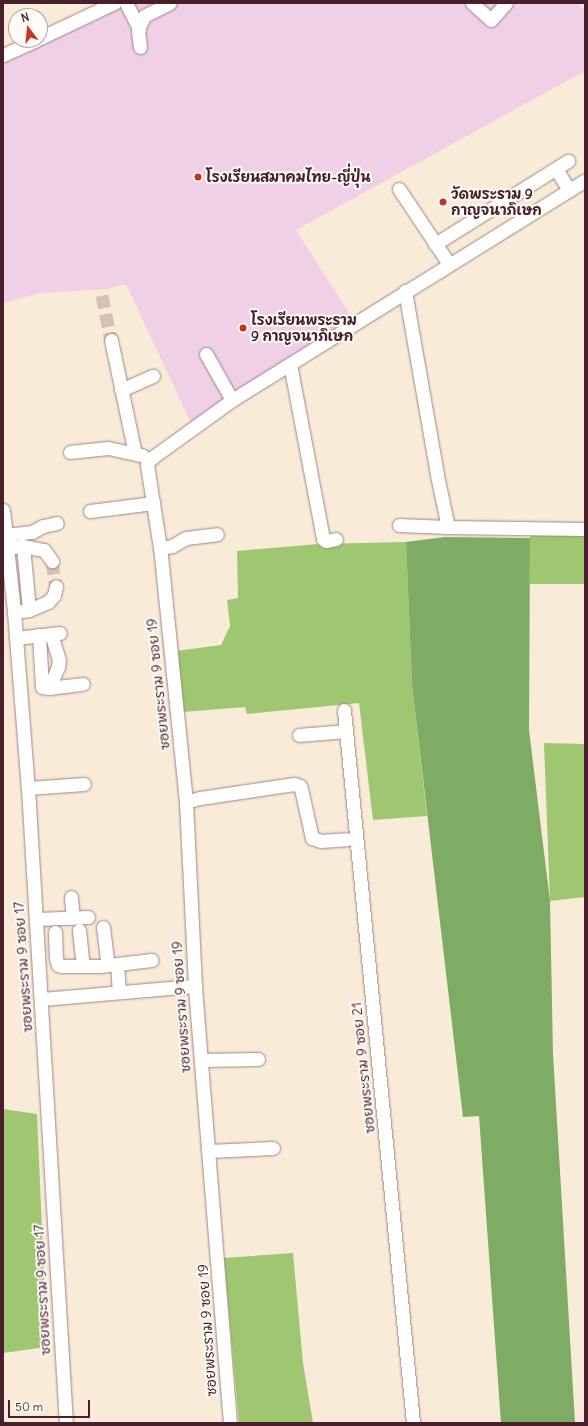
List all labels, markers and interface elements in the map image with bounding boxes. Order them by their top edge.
north arrow [8,8,48,48]
text: N [19,10,31,25]
place label: โรงเรียนสมาคมไทย-ญี่ปุ่น [206,169,371,185]
marker: โรงเรียนสมาคมไทย-ญี่ปุ่น [193,172,203,182]
place label: วัดพระราม 9 กาญจนาภิเษก [451,186,542,218]
marker: วัดพระราม 9 กาญจนาภิเษก [438,197,448,207]
place label: โรงเรียนพระราม 9 กาญจนาภิเษก [251,312,357,344]
marker: โรงเรียนพระราม 9 กาญจนาภิเษก [238,323,248,333]
street label: ซอยพระราม 9 ซอย 19 [143,617,173,751]
street label: ซอยพระราม 9 ซอย 17 [10,901,36,1033]
street label: ซอยพระราม 9 ซอย 19 [168,940,194,1074]
street label: ซอยพระราม 9 ซอย 21 [348,1002,378,1134]
street label: ซอยพระราม 9 ซอย 17 [30,1224,54,1356]
street label: ซอยพระราม 9 ซอย 19 [194,1263,220,1397]
scale bar [10,1392,92,1418]
text: 50 m [15,1399,43,1414]

